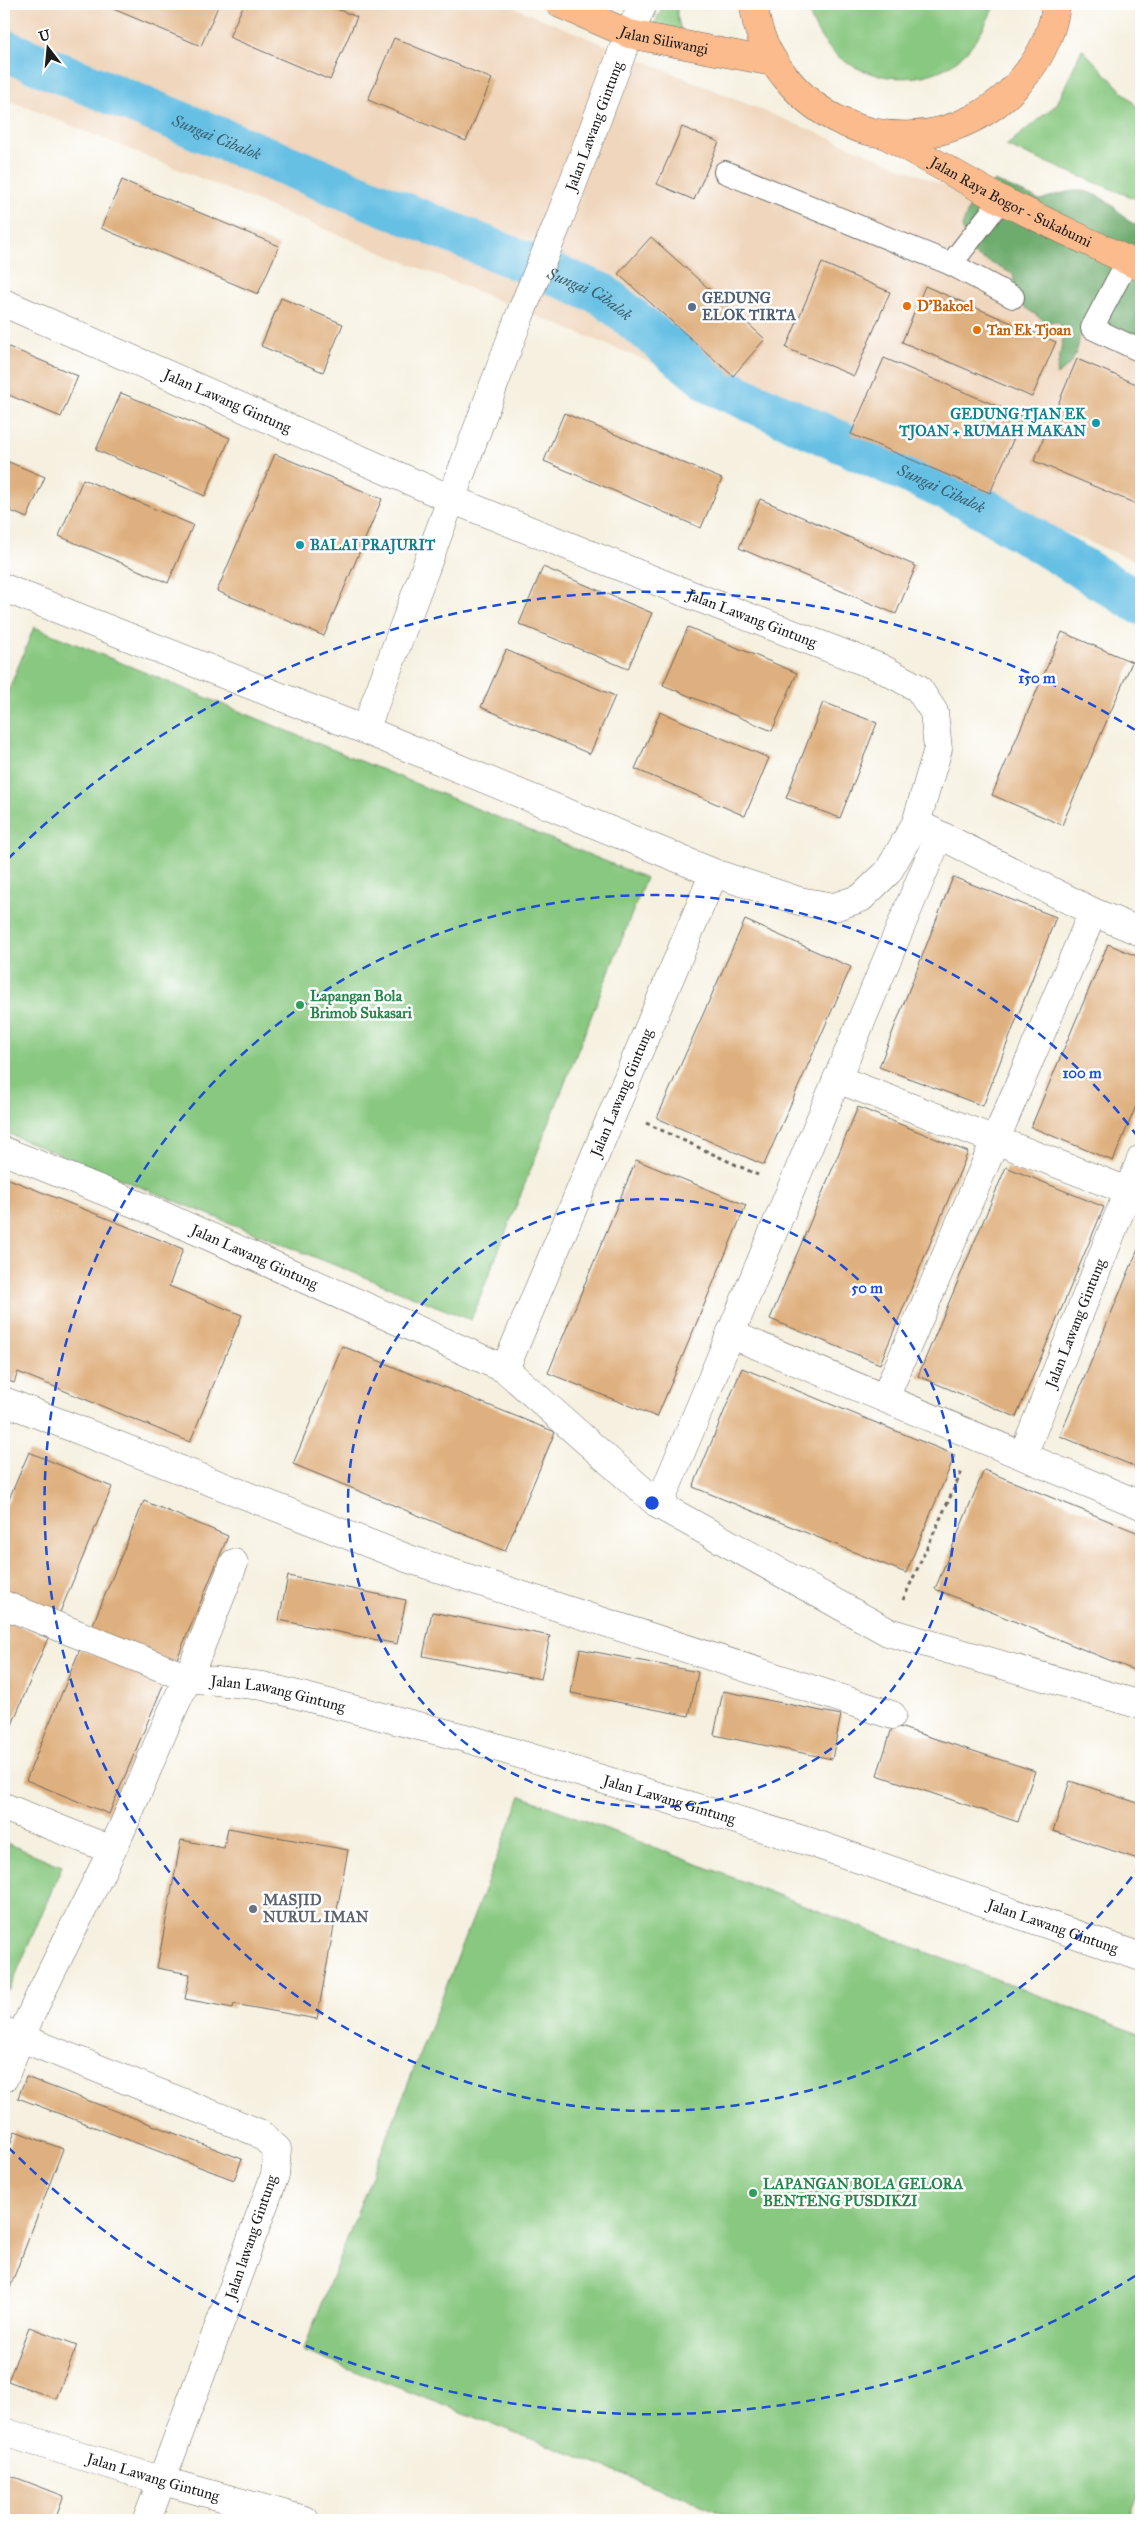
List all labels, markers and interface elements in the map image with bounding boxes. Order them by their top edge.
street label: Jalan Siliwangi [615,21,710,58]
north arrow [22,22,72,72]
text: U [37,26,53,46]
street label: Jalan Lawang Gintung [561,58,627,196]
water label: Sungai Cibalok [169,110,264,164]
street label: Jalan Raya Bogor - Sukabumi [925,152,1095,251]
water label: Sungai Cibalok [544,263,636,324]
place label: GEDUNG ELOK TIRTA [702,289,797,324]
place label: D'Bakoel [917,297,975,315]
marker: D'Bakoel [901,300,913,312]
marker: GEDUNG ELOK TIRTA [686,301,698,313]
place label: Tan Ek Tjoan [986,321,1072,340]
marker: Tan Ek Tjoan [971,324,983,336]
street label: Jalan Lawang Gintung [159,364,295,437]
place label: GEDUNG TJAN EK TJOAN + RUMAH MAKAN [898,405,1087,441]
marker: GEDUNG TJAN EK TJOAN + RUMAH MAKAN [1090,417,1102,429]
water label: Sungai Cibalok [894,459,989,517]
place label: BALAI PRAJURIT [310,536,436,555]
marker: BALAI PRAJURIT [294,539,306,551]
street label: Jalan Lawang Gintung [683,585,820,652]
text: 150 m [1018,669,1056,687]
place label: Lapangan Bola Brimob Sukasari [310,987,413,1022]
marker: Lapangan Bola Brimob Sukasari [294,999,306,1011]
street label: Jalan Lawang Gintung [586,1025,657,1162]
text: 100 m [1062,1064,1102,1082]
street label: Jalan Lawang Gintung [186,1220,322,1293]
street label: Jalan Lawang Gintung [1041,1255,1110,1392]
text: 50 m [851,1279,883,1297]
centre of rings [643,1494,661,1512]
street label: Jalan Lawang Gintung [208,1671,348,1716]
street label: Jalan Lawang Gintung [599,1771,739,1828]
place label: MASJID NURUL IMAN [263,1891,369,1926]
street label: Jalan Lawang Gintung [983,1895,1122,1958]
marker: MASJID NURUL IMAN [247,1903,259,1915]
street label: Jalan lawang Gintung [221,2172,282,2304]
place label: LAPANGAN BOLA GELORA BENTENG PUSDIKZI [763,2175,964,2210]
marker: LAPANGAN BOLA GELORA BENTENG PUSDIKZI [747,2187,759,2199]
street label: Jalan Lawang Gintung [83,2449,223,2505]

